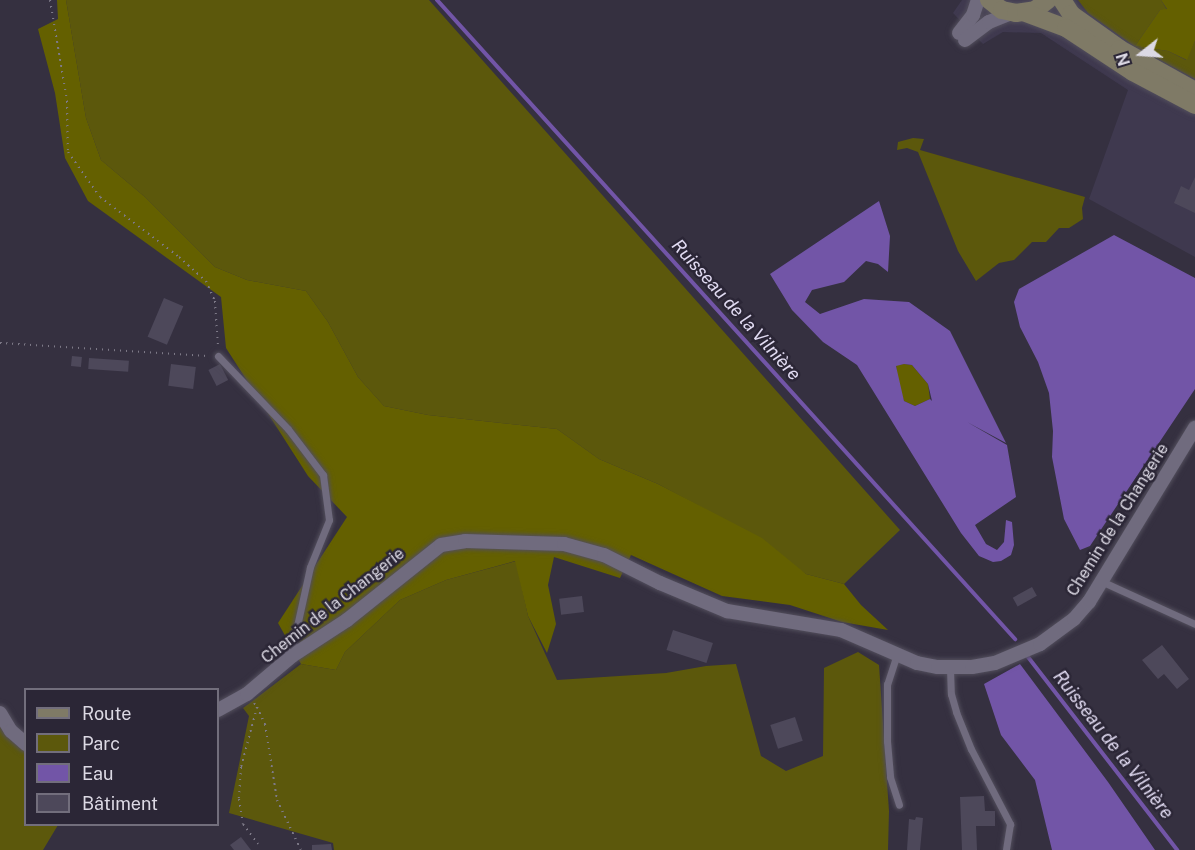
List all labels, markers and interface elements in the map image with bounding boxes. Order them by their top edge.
north arrow [1111,24,1171,84]
text: N [1112,51,1134,68]
water label: Ruisseau de la Vilnière [667,235,805,385]
street label: Chemin de la Changerie [1063,440,1173,600]
street label: Chemin de la Changerie [257,544,409,668]
water label: Ruisseau de la Vilnière [1048,666,1178,824]
legend [24,688,219,826]
text: Route [82,703,131,724]
text: Parc [82,733,120,754]
text: Eau [82,763,113,784]
text: Bâtiment [82,793,158,814]

